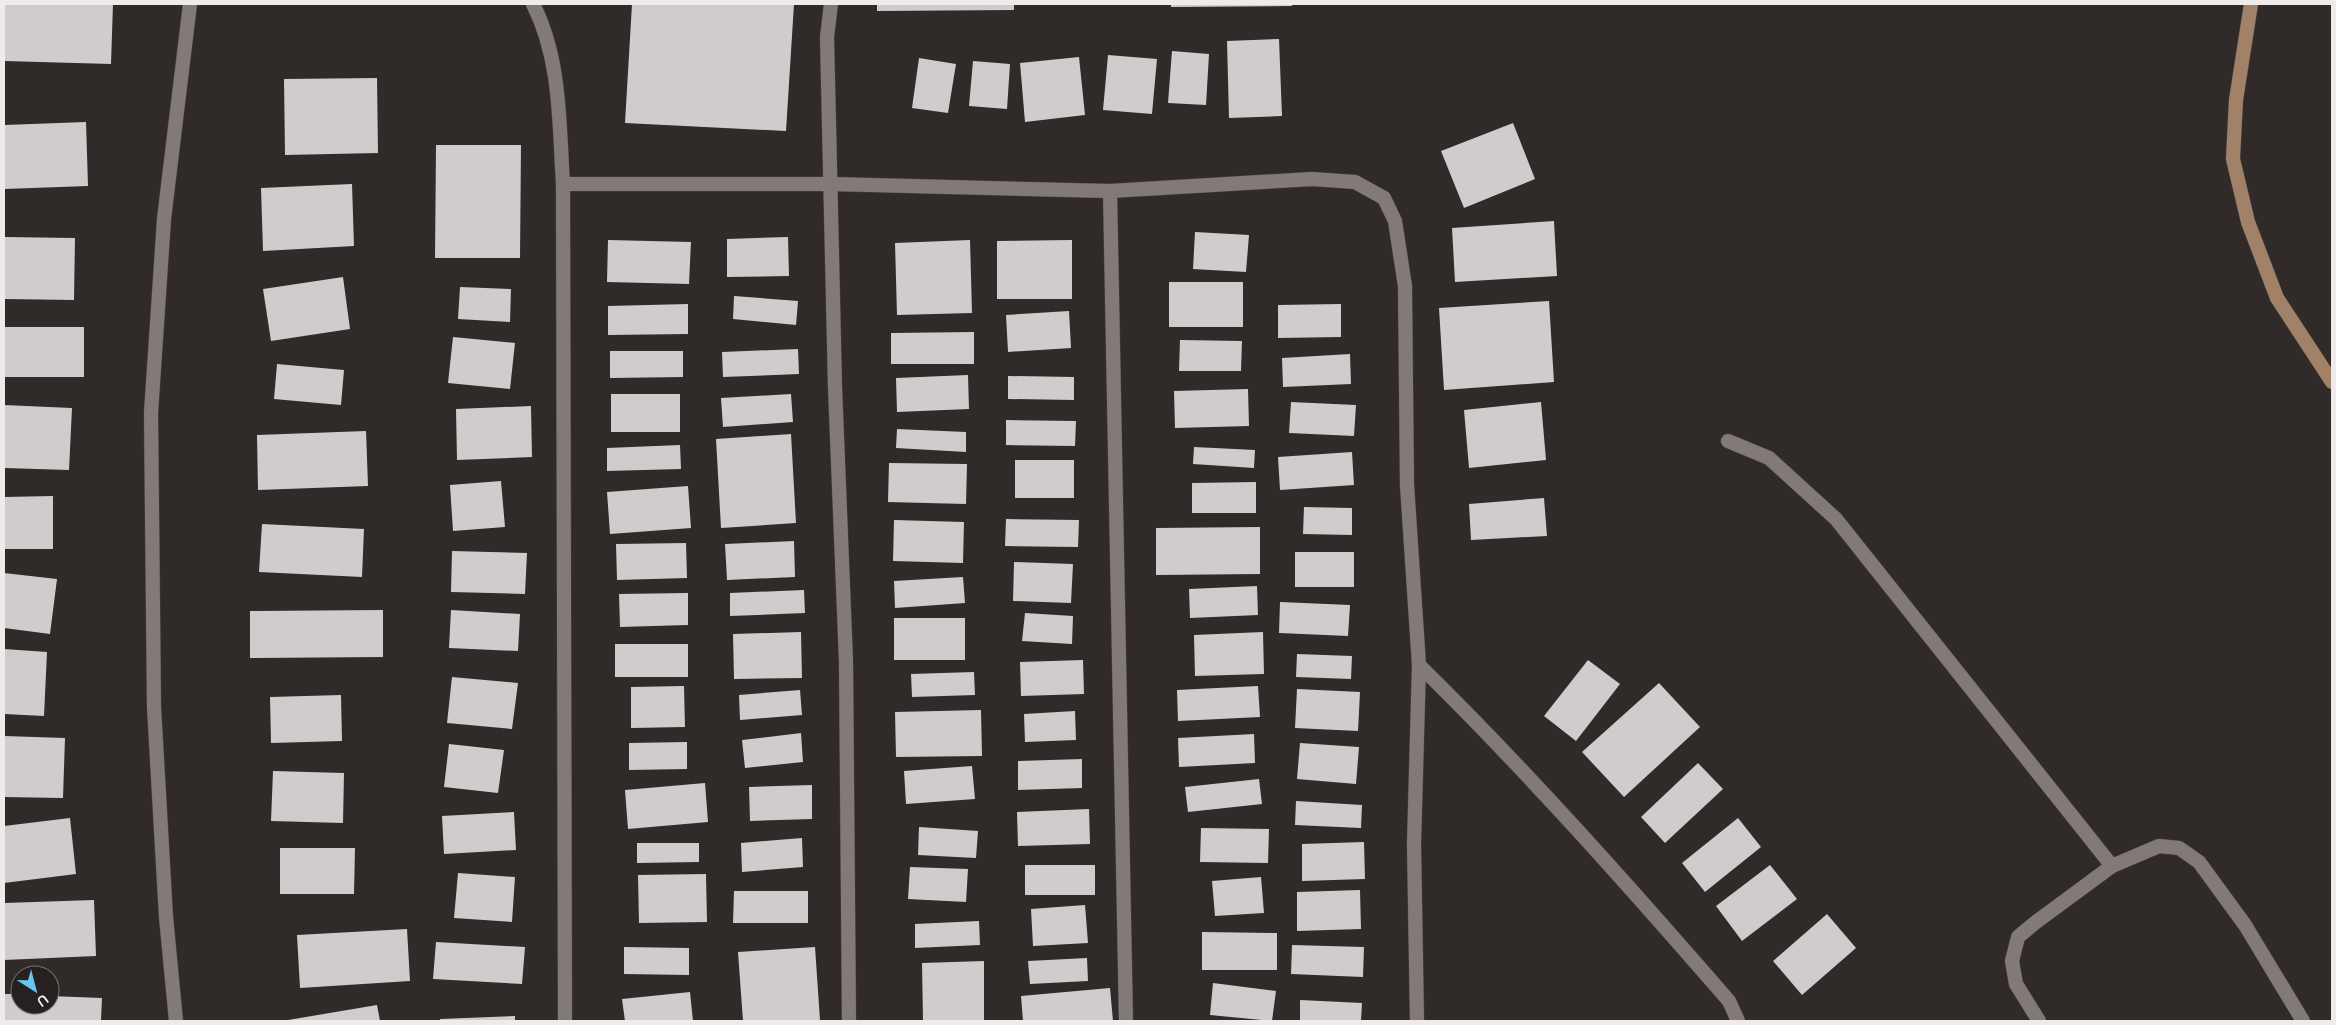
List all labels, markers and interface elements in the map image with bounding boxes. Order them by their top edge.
north arrow [10,965,60,1015]
text: U [33,989,52,1011]

